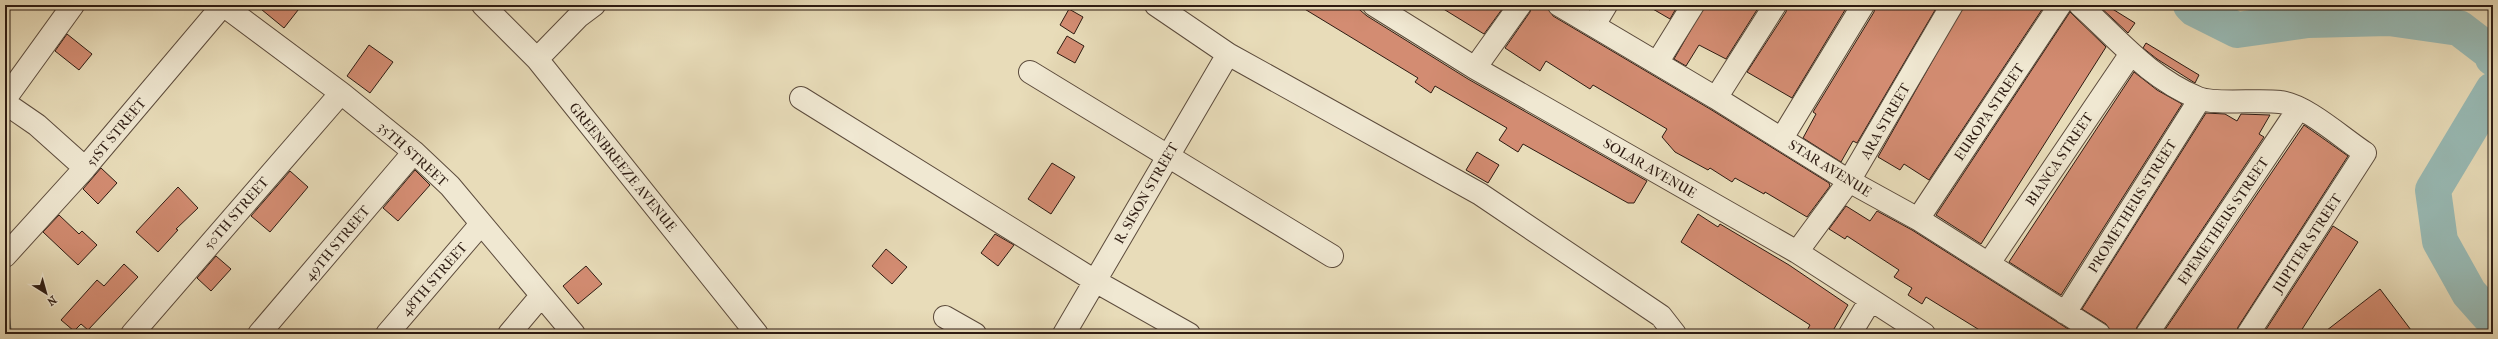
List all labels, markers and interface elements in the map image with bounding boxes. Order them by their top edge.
street label: EUROPA STREET [1951,60,2028,164]
street label: ARA STREET [1856,80,1914,163]
street label: 51ST STREET [83,94,150,170]
street label: GREENBREEZE AVENUE [565,99,680,236]
street label: BIANCA STREET [2022,109,2097,209]
street label: 35TH STREET [374,118,452,191]
street label: SOLAR AVENUE [1600,135,1700,202]
street label: STAR AVENUE [1785,136,1875,201]
street label: PROMETHEUS STREET [2084,136,2181,276]
street label: R. SISON STREET [1111,139,1183,247]
street label: EPEMETHEUS STREET [2174,154,2273,288]
street label: 50TH STREET [200,173,273,253]
street label: JUPITER STREET [2269,190,2346,297]
street label: 49TH STREET [301,202,374,284]
street label: 48TH STREET [398,239,471,320]
north arrow [26,273,66,313]
text: N [44,293,59,309]

